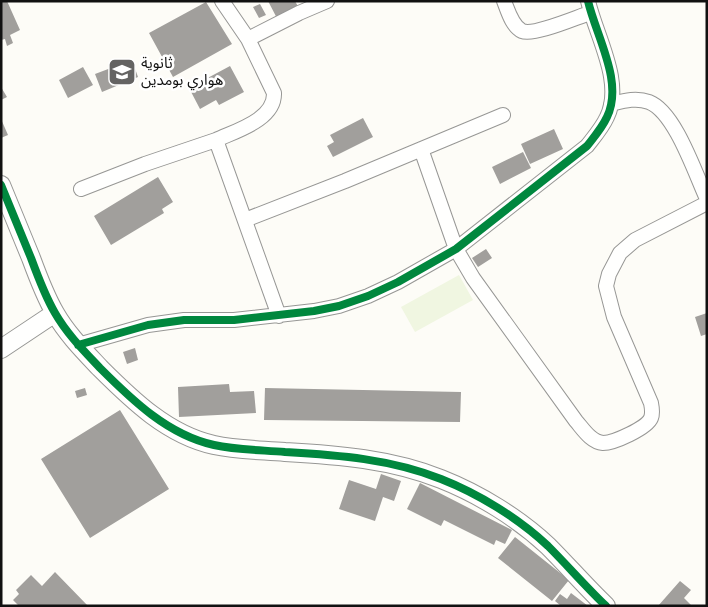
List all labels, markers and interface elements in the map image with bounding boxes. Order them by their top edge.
place label: ثانوية هواري بومدين [141,54,223,91]
school or university icon: ثانوية هواري بومدين [107,57,137,87]

